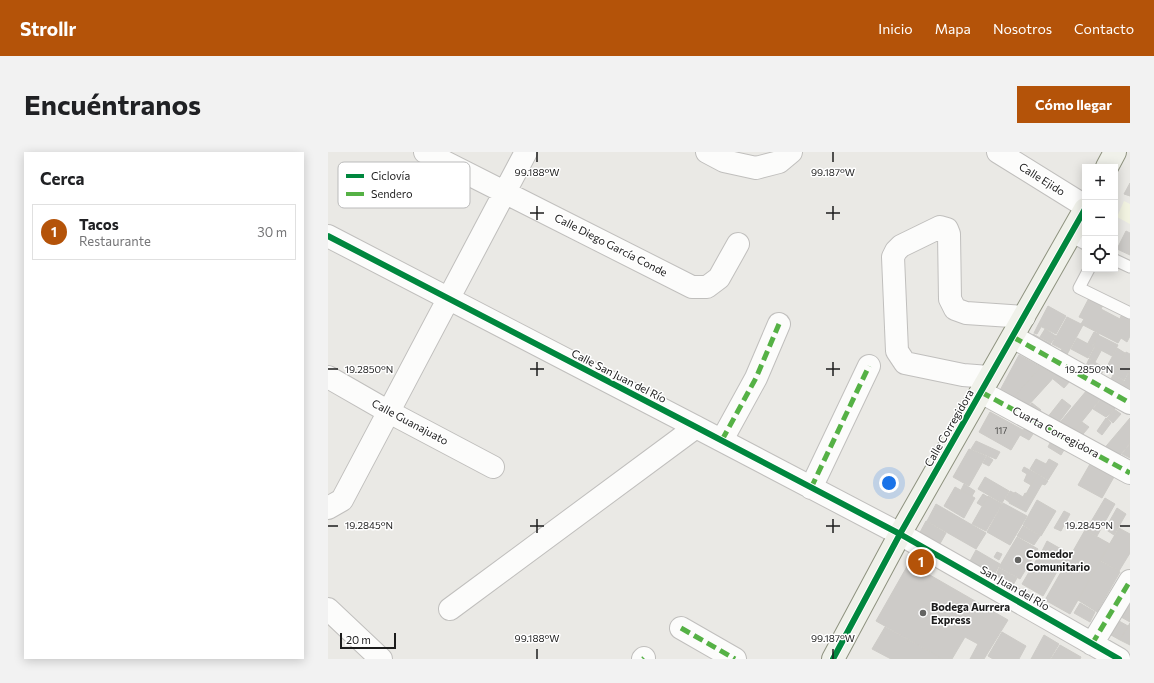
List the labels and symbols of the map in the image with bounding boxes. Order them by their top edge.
street label: Calle Ejido [1017,159,1068,198]
legend [338,162,470,208]
text: 99.188°W [515,166,559,178]
text: 99.187°W [811,166,855,178]
text: Ciclovía [371,169,410,182]
text: Sendero [371,187,413,200]
street label: Calle Diego García Conde [553,210,670,279]
street label: Calle San Juan del Río [569,346,669,406]
text: 19.2850°N [345,363,393,375]
text: 19.2850°N [1065,363,1113,375]
street label: Calle Corregidora [921,387,976,469]
street label: Calle Guanajuato [370,396,451,447]
street label: Cuarta Corregidora [1011,403,1102,460]
house number: 117 [995,425,1007,436]
your location [879,473,899,493]
text: 19.2845°N [345,519,393,531]
text: 19.2845°N [1065,519,1113,531]
pin: 1 [908,547,934,577]
place label: Comedor Comunitario [1026,547,1090,573]
marker: Comedor Comunitario [1013,555,1023,565]
street label: San Juan del Río [978,562,1053,614]
place label: Bodega Aurrera Express [931,600,1010,626]
marker: Bodega Aurrera Express [918,608,928,618]
scale bar [340,631,396,650]
text: 99.188°W [515,632,559,644]
text: 99.187°W [811,632,855,644]

